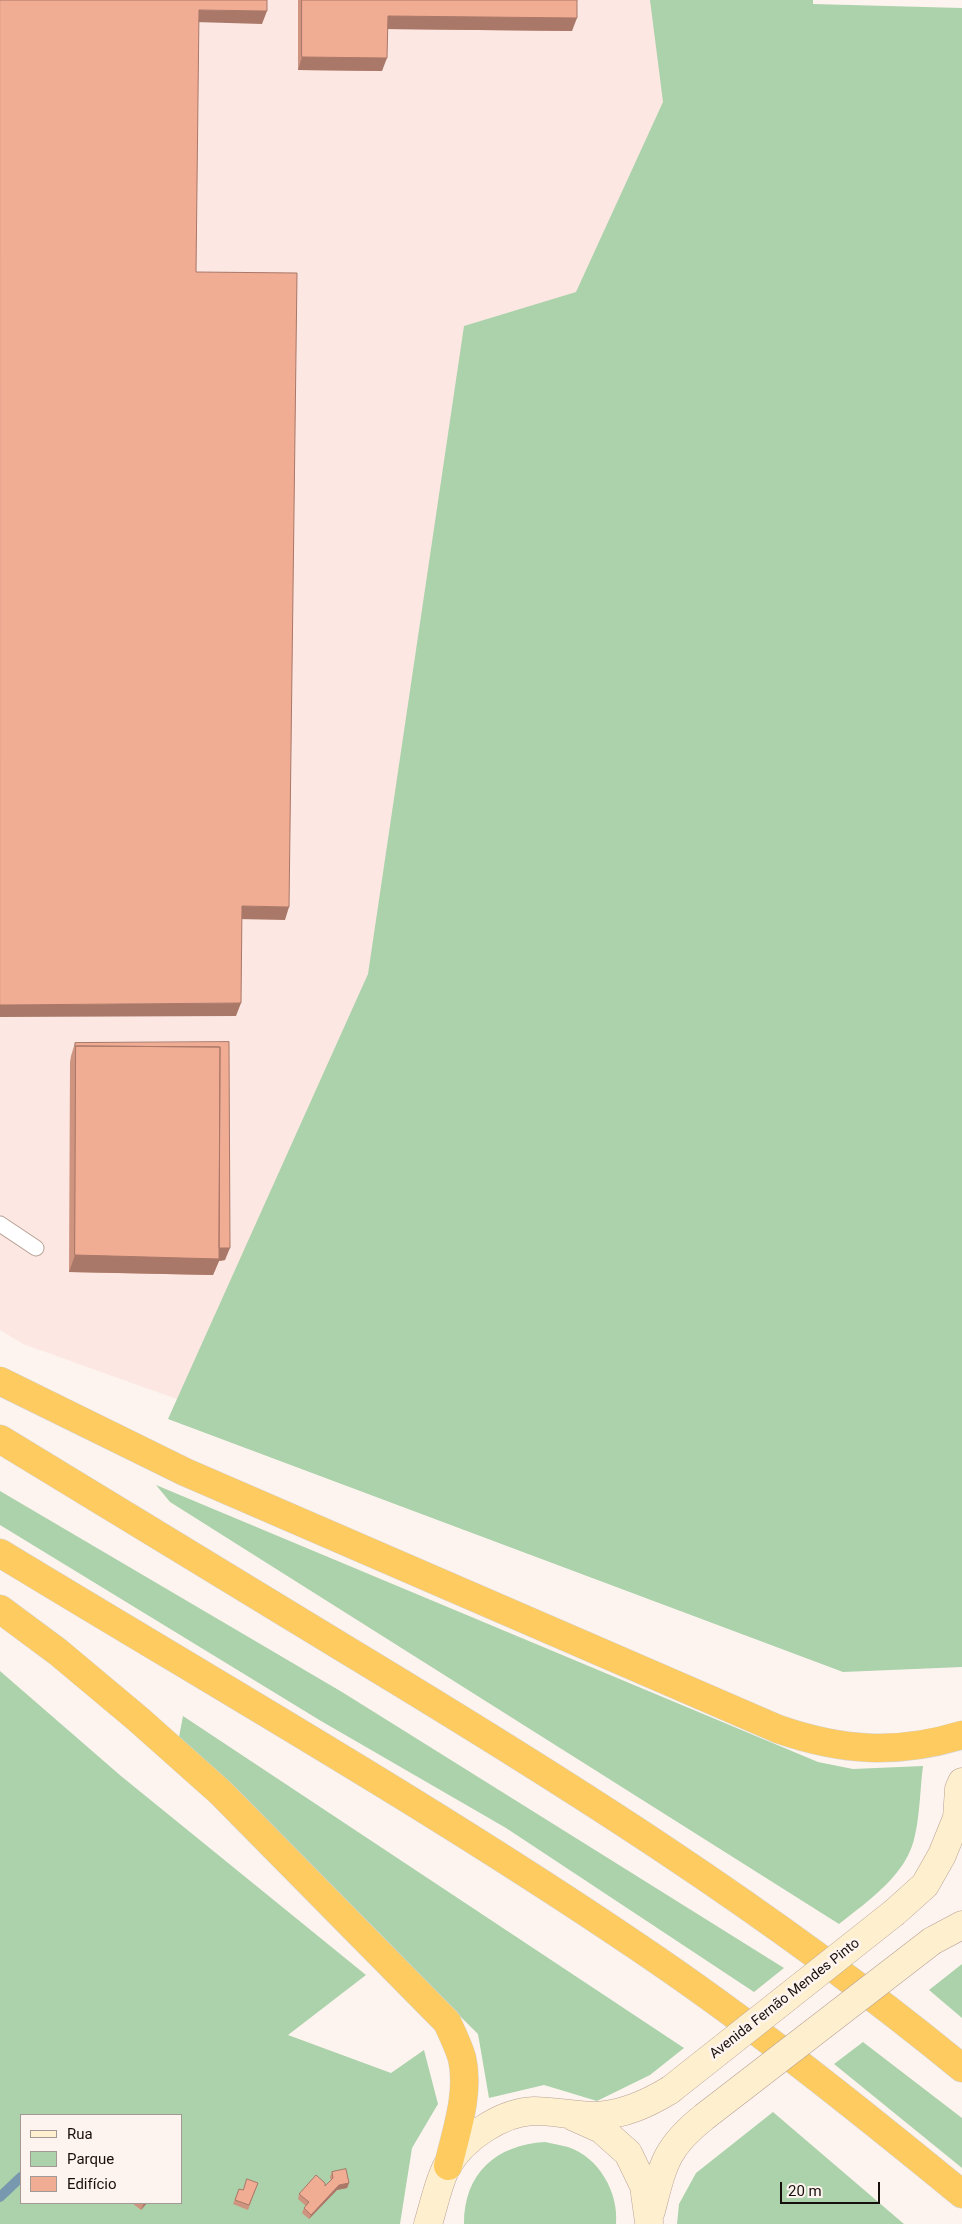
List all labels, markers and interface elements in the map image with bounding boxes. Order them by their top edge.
street label: Avenida Fernão Mendes Pinto [707,1935,863,2063]
legend [20,2114,182,2204]
text: Rua [67,2125,93,2143]
text: Parque [67,2150,114,2168]
scale bar [782,2172,882,2204]
text: Edifício [67,2175,116,2193]
text: 20 m [788,2182,822,2200]

